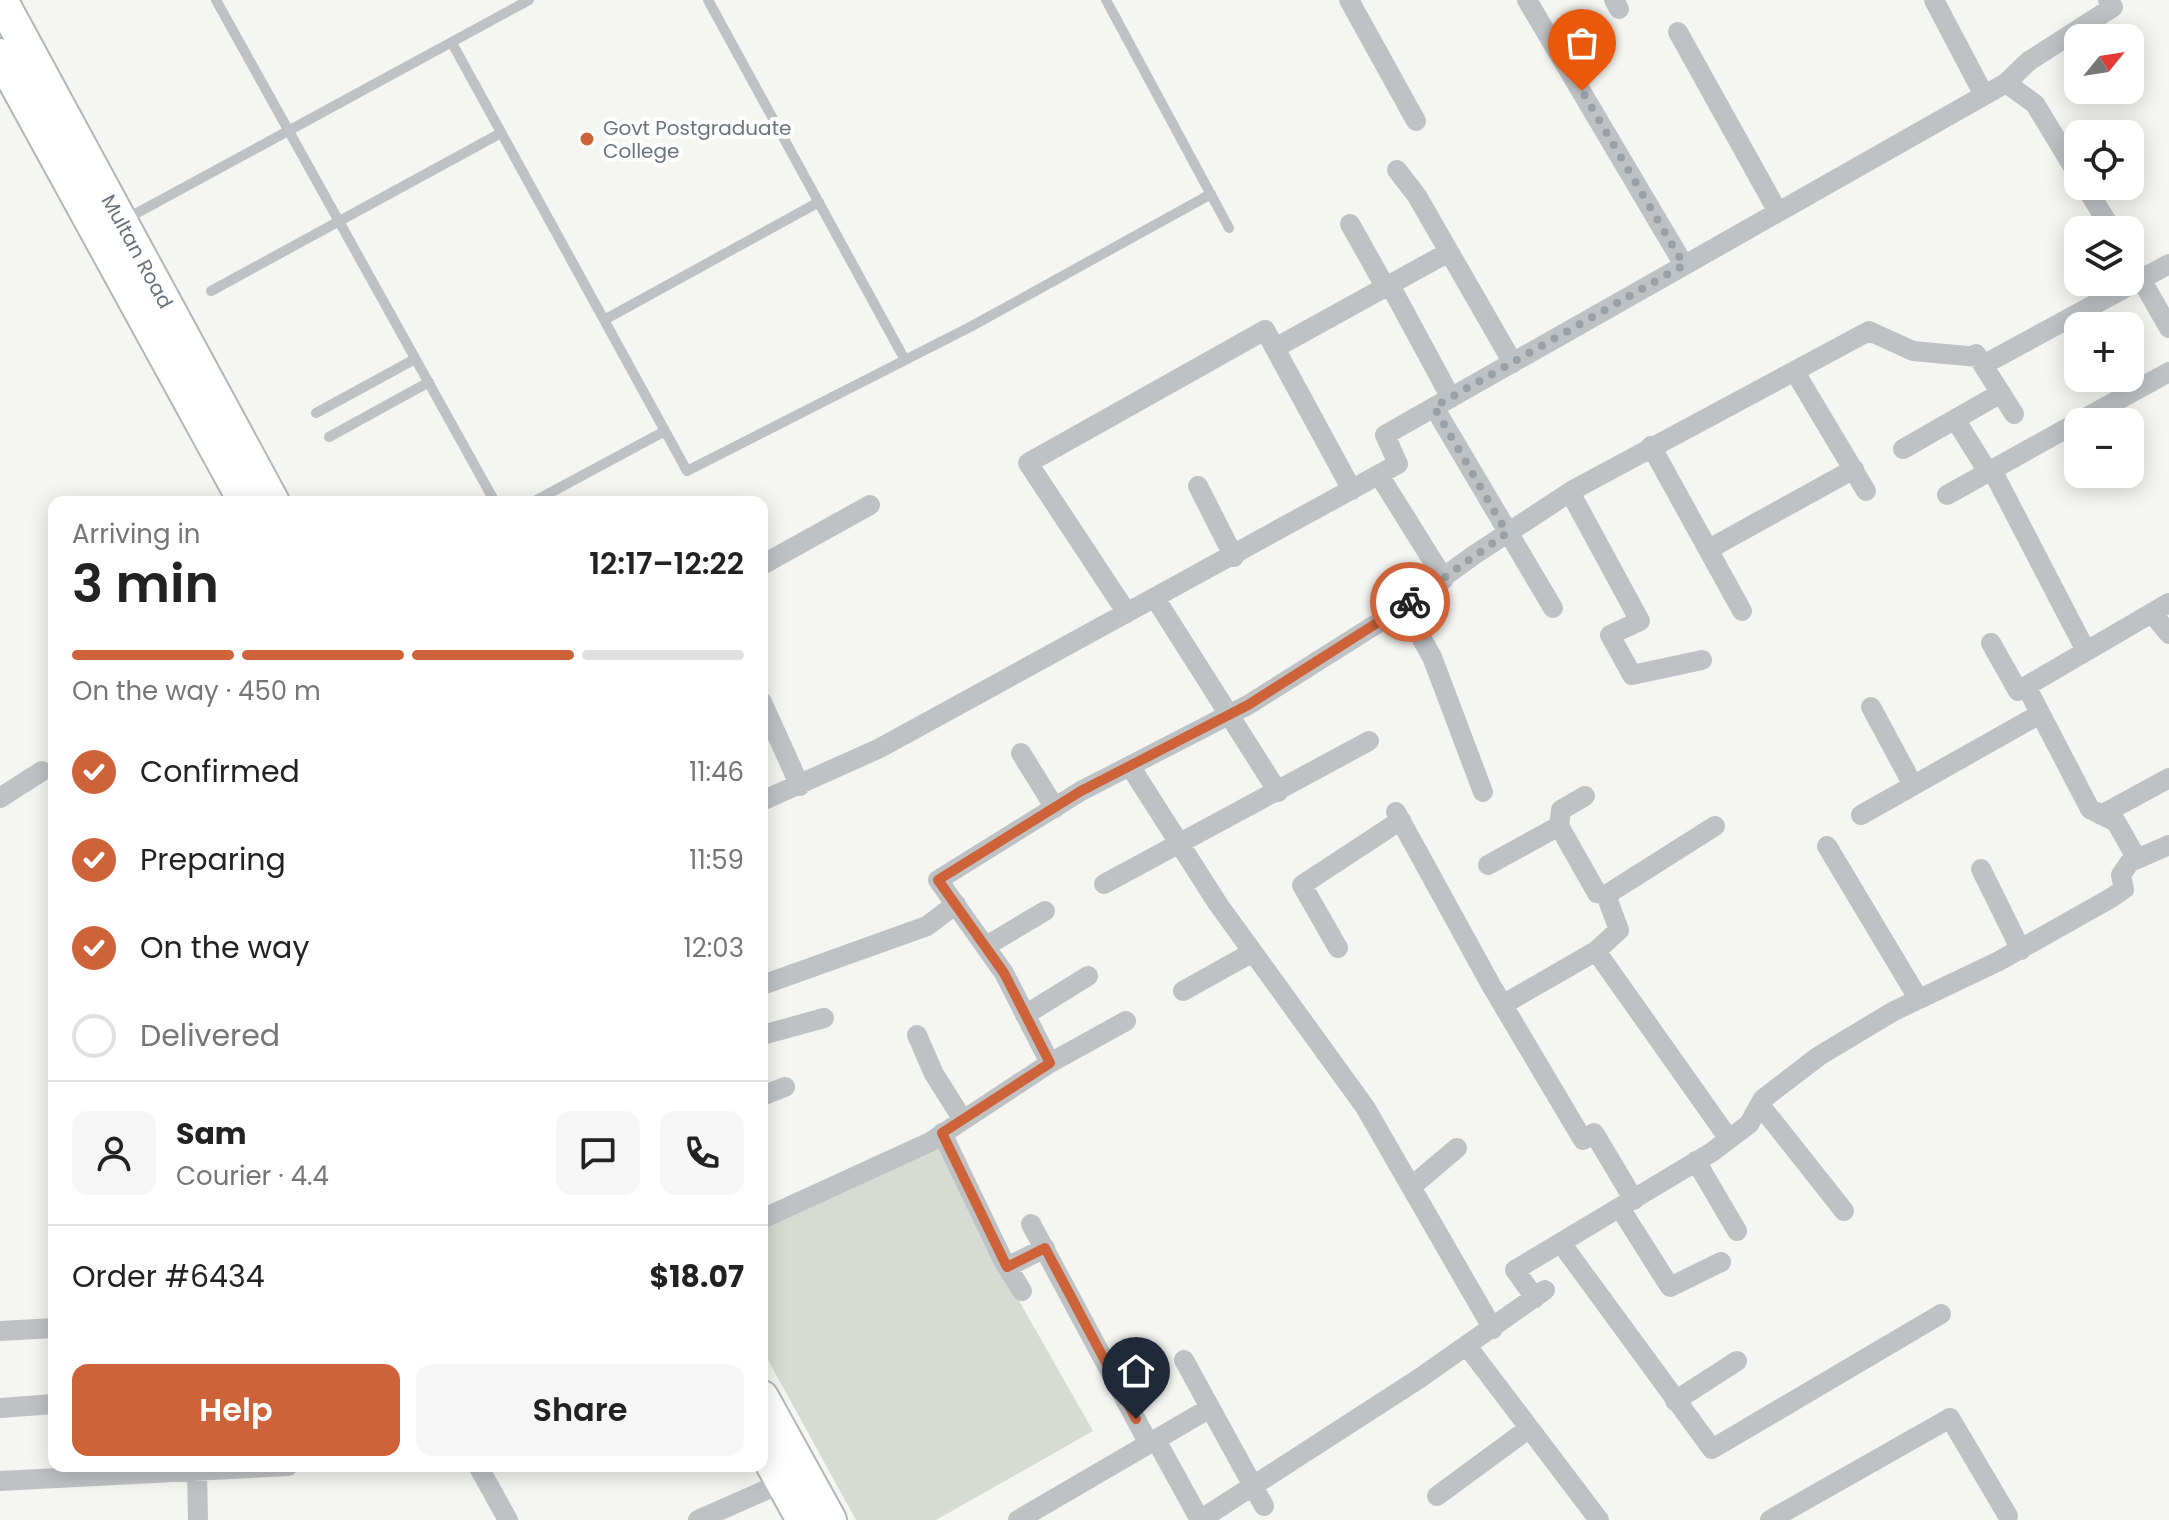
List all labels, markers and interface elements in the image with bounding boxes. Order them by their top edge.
pin [1548,9,1616,91]
icon: bag [1560,21,1604,65]
north arrow [2064,24,2144,104]
map controls [2064,24,2144,488]
place label: Govt Postgraduate College [603,114,791,165]
button: locate [2064,120,2144,200]
marker: Govt Postgraduate College [578,130,596,148]
street label: Multan Road [95,189,180,314]
button: layers [2064,216,2144,296]
button: + [2064,312,2144,392]
button: − [2064,408,2144,488]
text: Arriving in [72,516,201,552]
text: 12:17–12:22 [589,542,744,585]
text: 3 min [72,547,219,620]
courier [1370,562,1450,642]
icon: bike [1388,580,1432,624]
text: On the way · 450 m [72,673,321,709]
icon: check [72,750,116,794]
text: Confirmed [140,750,300,793]
text: 11:46 [689,754,744,790]
icon: check [72,838,116,882]
text: Preparing [140,838,286,881]
text: 11:59 [689,842,744,878]
icon: check [72,926,116,970]
text: On the way [140,926,309,969]
text: 12:03 [684,930,744,966]
text: Delivered [140,1014,280,1057]
button: person [72,1111,156,1195]
button: chat [556,1111,640,1195]
button: phone [660,1111,744,1195]
text: Sam [176,1112,247,1155]
text: Courier · 4.4 [176,1158,329,1194]
text: Order #6434 [72,1255,265,1298]
text: $18.07 [649,1255,744,1298]
pin [1102,1337,1170,1419]
icon: home [1114,1349,1158,1393]
button: Help [72,1364,400,1456]
button: Share [416,1364,744,1456]

